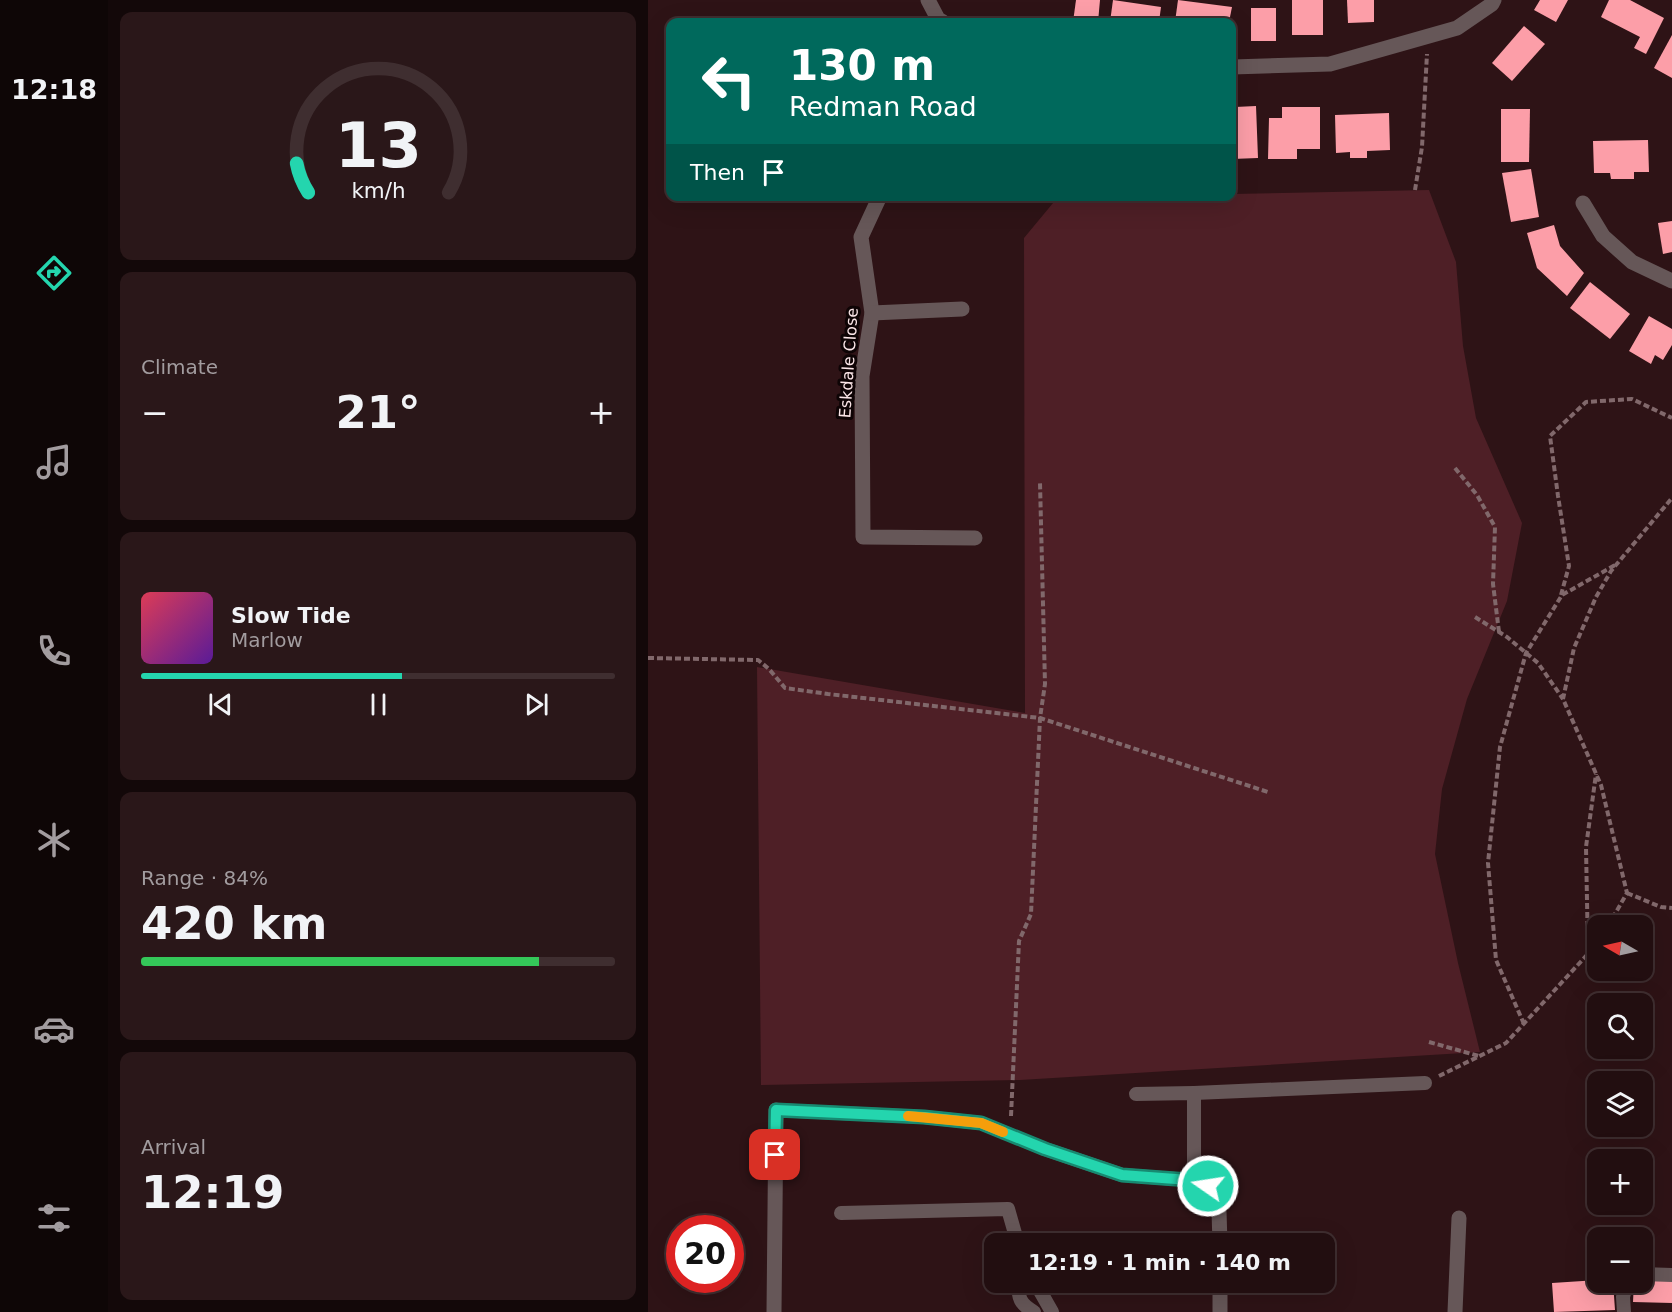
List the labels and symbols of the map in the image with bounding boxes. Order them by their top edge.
street label: Eskdale Close [835,307,862,419]
north arrow [1587,915,1653,981]
pin [749,1129,800,1180]
position arrow [1176,1154,1240,1218]
speed limit sign: 20 [666,1215,744,1293]

